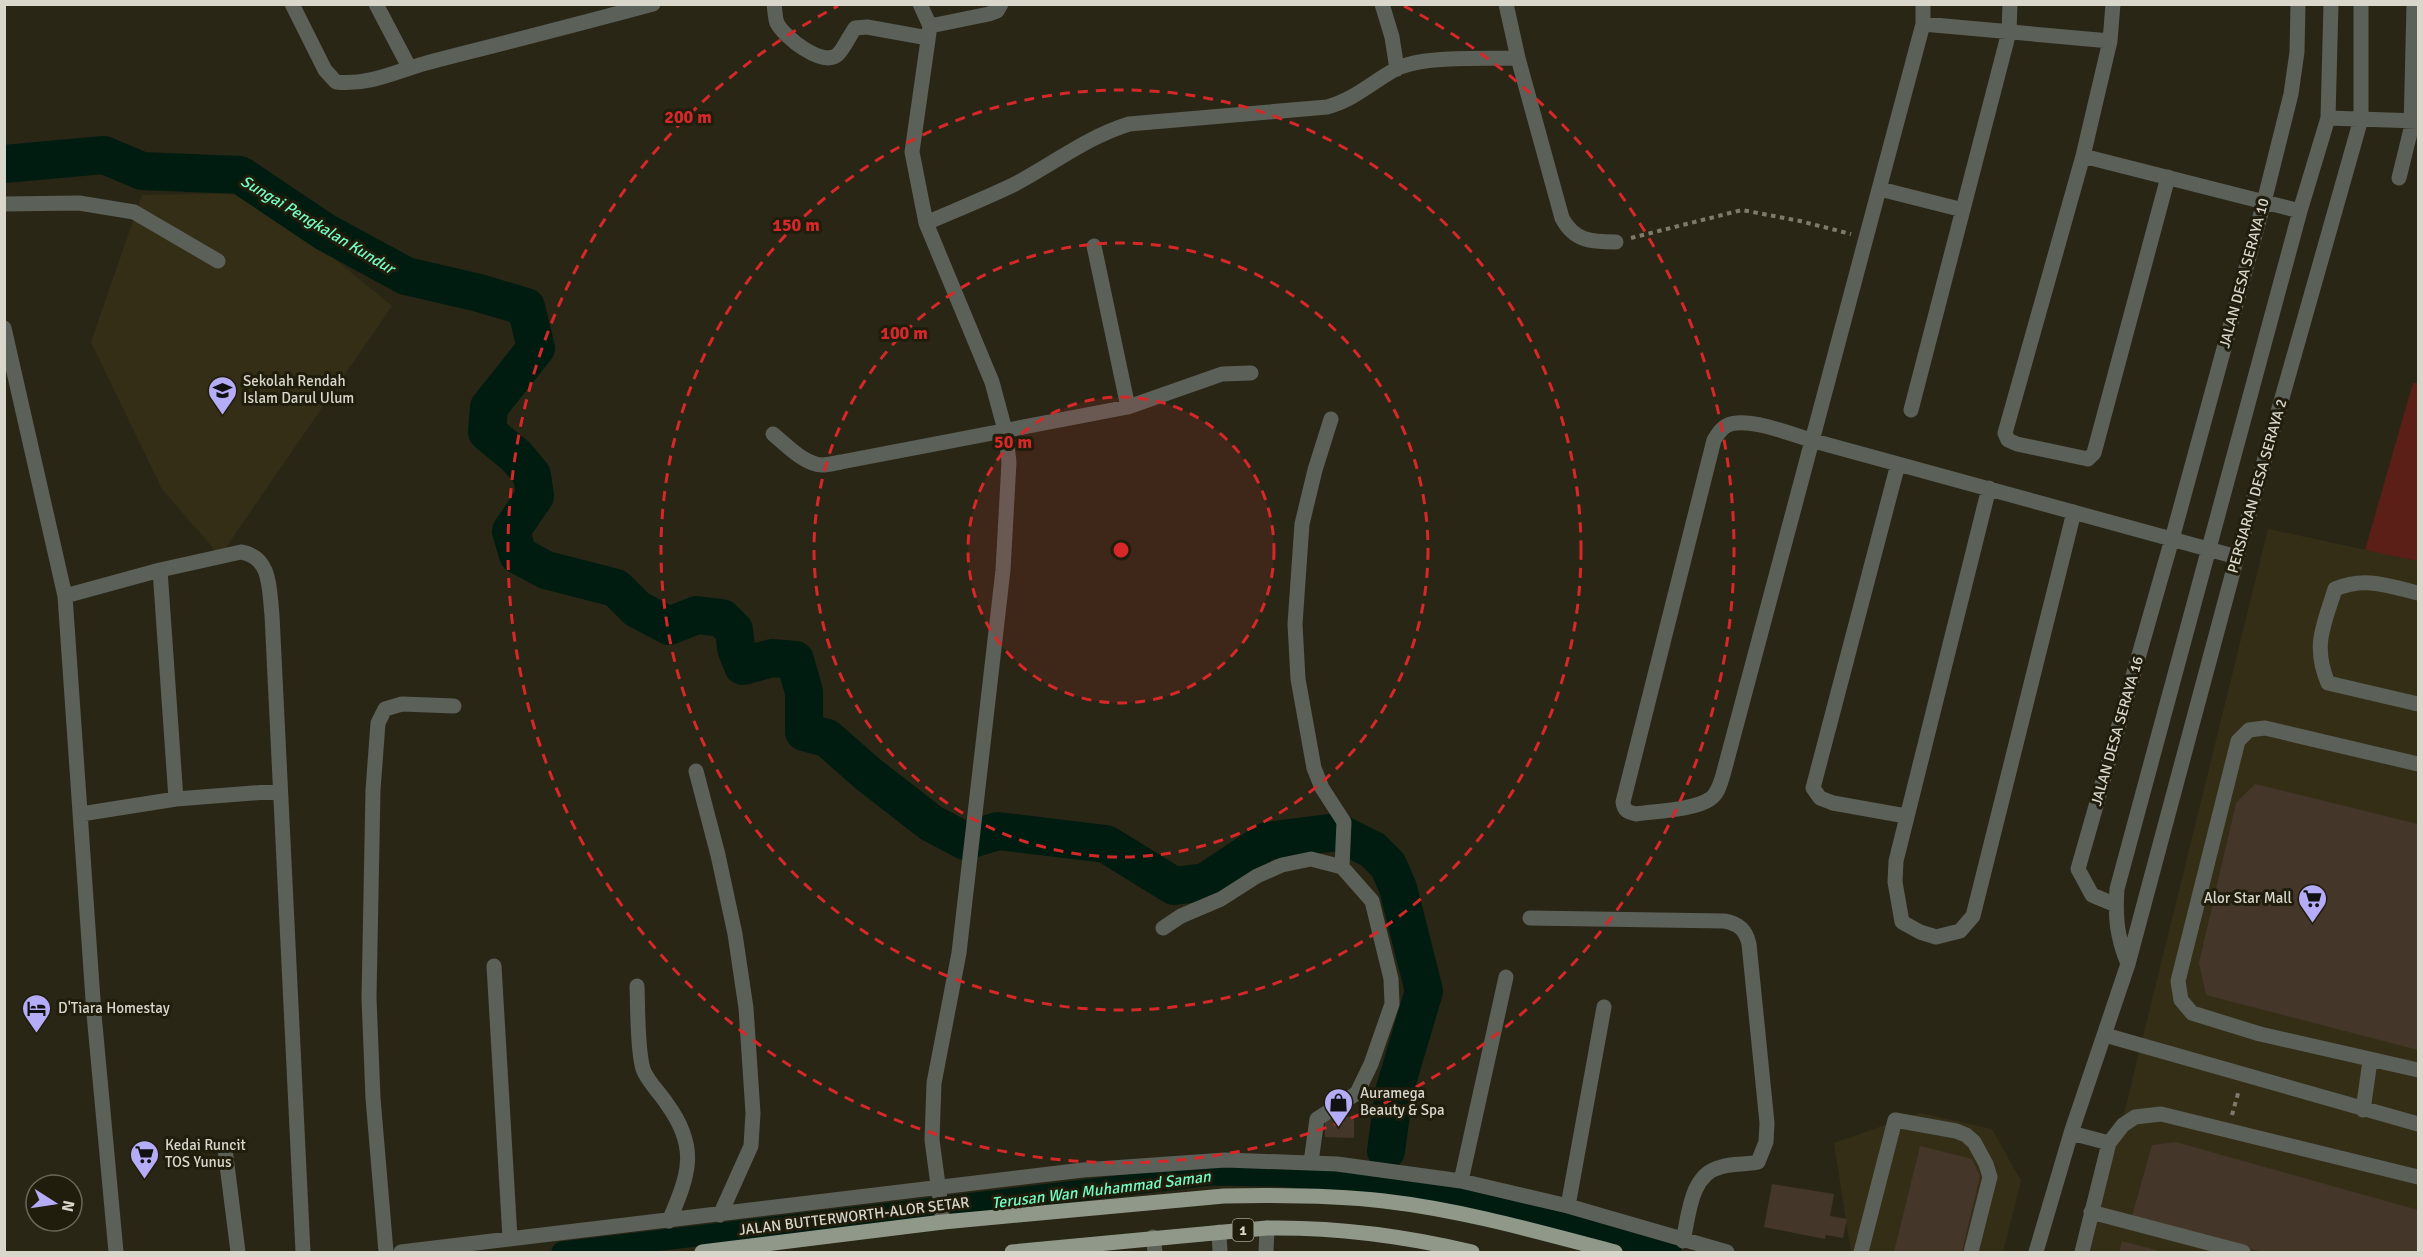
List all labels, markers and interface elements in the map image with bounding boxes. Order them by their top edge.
text: 200 m [664,106,712,128]
water label: Sungai Pengkalan Kundur [237,171,400,280]
street label: JALAN DESA SERAYA 10 [2215,196,2273,350]
text: 150 m [772,214,820,236]
text: 100 m [880,322,928,344]
place label: Sekolah Rendah Islam Darul Ulum [243,372,354,407]
school or university icon: Sekolah Rendah Islam Darul Ulum [206,374,238,416]
street label: PERSIARAN DESA SERAYA 2 [2224,397,2290,575]
text: 50 m [994,431,1032,453]
centre of rings [1111,540,1131,560]
street label: JALAN DESA SERAYA 16 [2087,654,2147,808]
supermarket icon: Alor Star Mall [2297,882,2329,924]
place label: Alor Star Mall [2204,889,2292,907]
hotel icon: D'Tiara Homestay [21,992,53,1034]
place label: D'Tiara Homestay [58,999,170,1017]
place label: Auramega Beauty & Spa [1360,1084,1445,1119]
shop icon: Auramega Beauty & Spa [1323,1086,1355,1128]
place label: Kedai Runcit TOS Yunus [165,1136,246,1171]
supermarket icon: Kedai Runcit TOS Yunus [128,1138,160,1180]
water label: Terusan Wan Muhammad Saman [990,1166,1213,1213]
north arrow [24,1173,84,1233]
street label: JALAN BUTTERWORTH-ALOR SETAR [738,1193,970,1239]
text: N [57,1198,79,1213]
road number: 1 [1232,1219,1254,1241]

